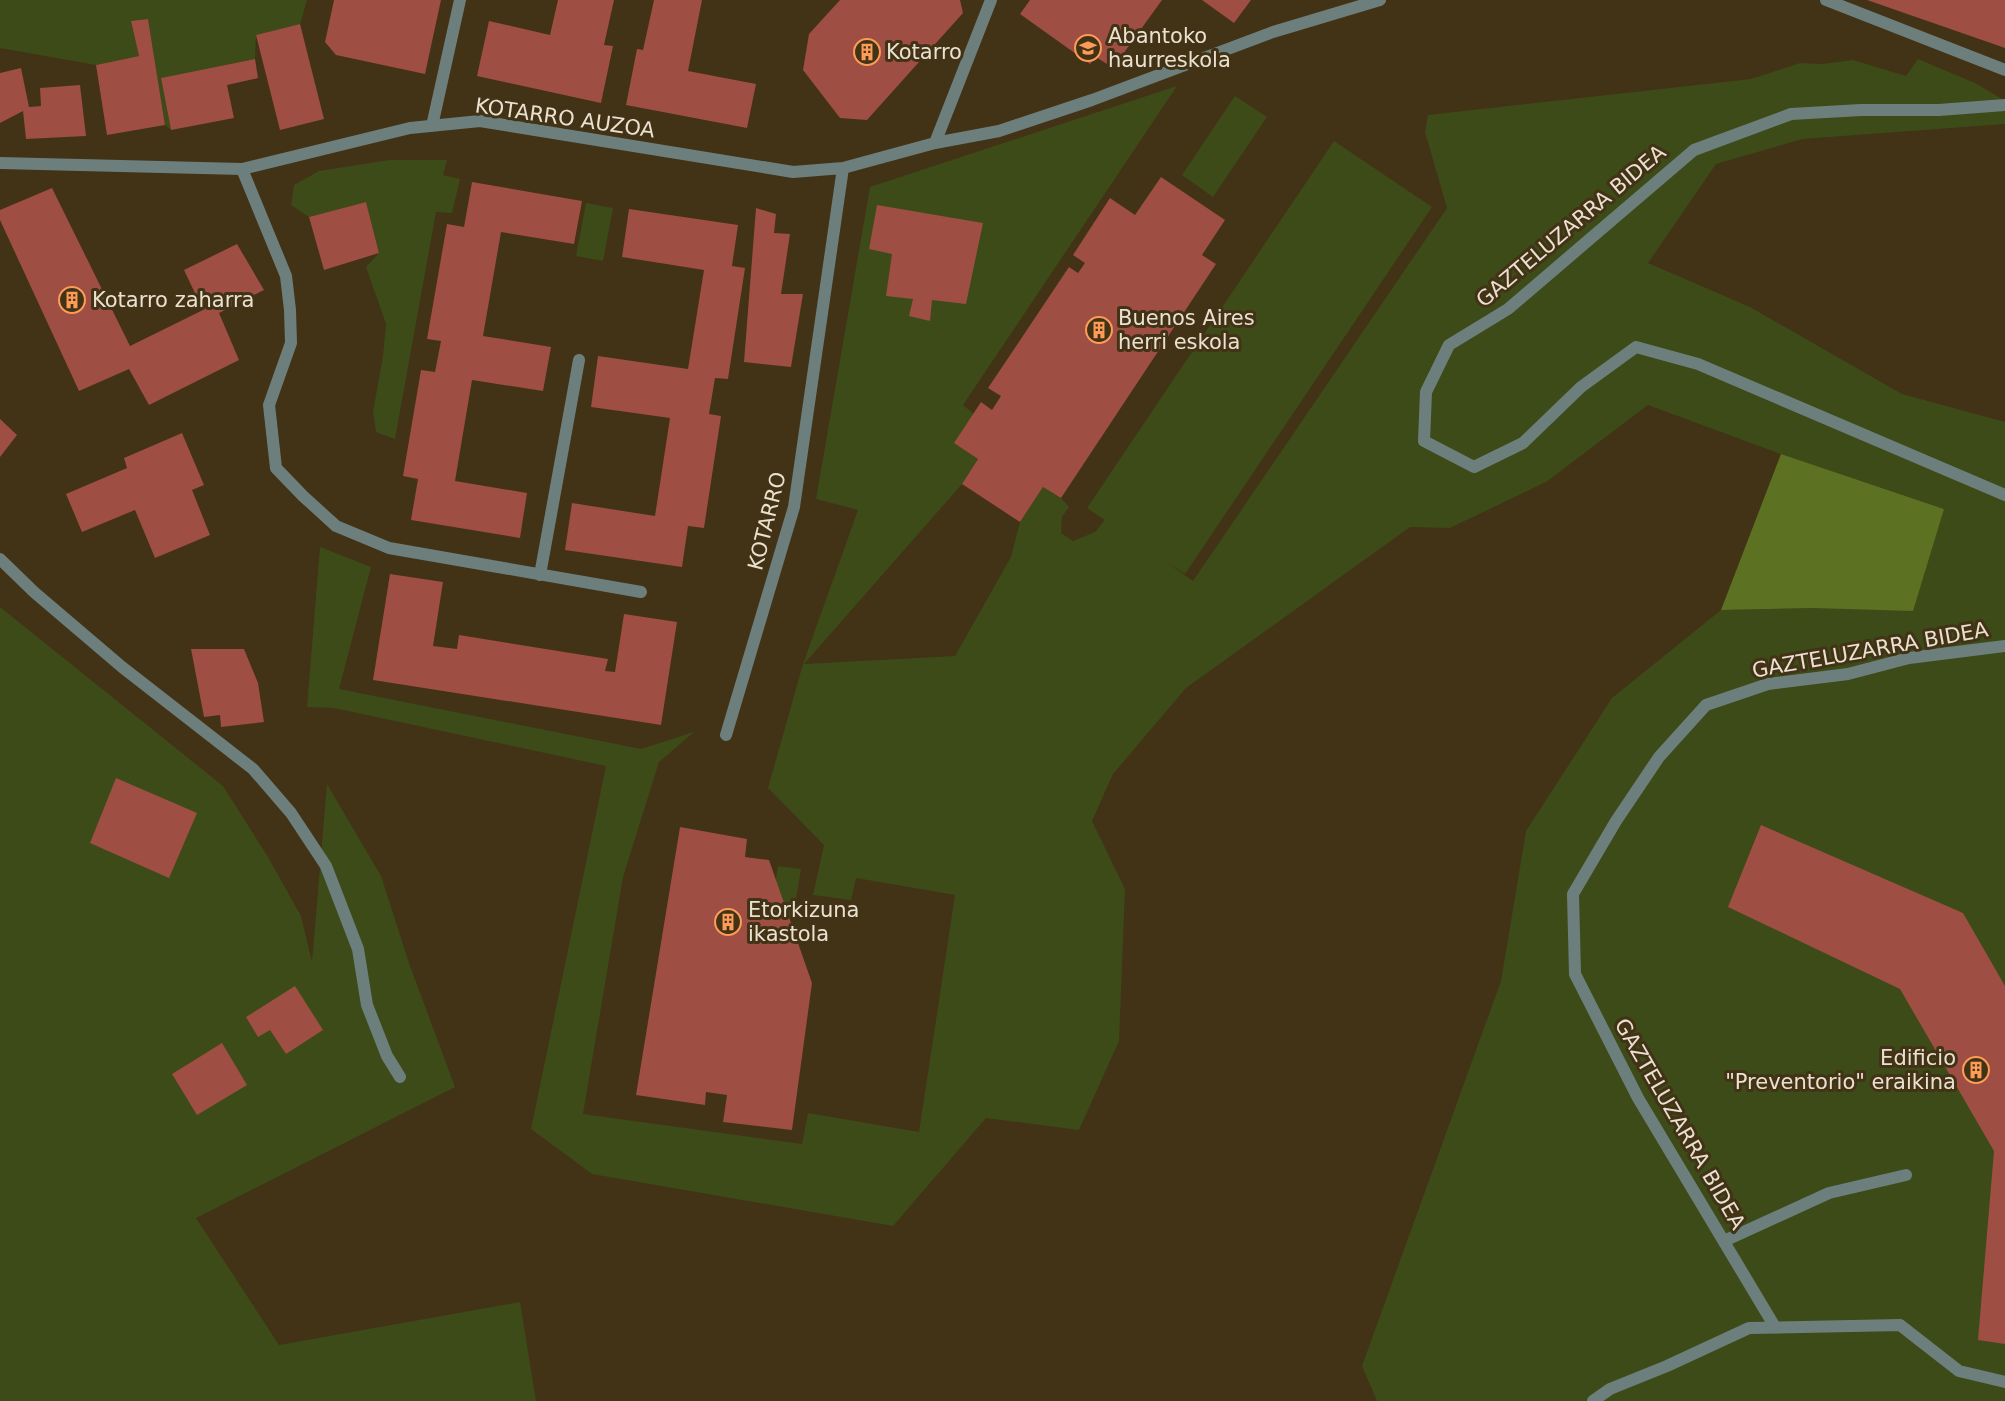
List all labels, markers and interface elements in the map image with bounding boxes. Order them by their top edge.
place label: Abantoko haurreskola [1108,24,1231,72]
school or university icon: Abantoko haurreskola [1073,33,1103,63]
building icon: Kotarro [852,37,882,67]
place label: Kotarro [886,40,962,64]
street label: KOTARRO AUZOA [474,93,657,143]
street label: GAZTELUZARRA BIDEA [1472,139,1671,312]
building icon: Kotarro zaharra [57,285,87,315]
place label: Kotarro zaharra [92,288,254,312]
place label: Buenos Aires herri eskola [1118,306,1255,354]
building icon: Buenos Aires herri eskola [1084,315,1114,345]
street label: KOTARRO [743,469,791,573]
street label: GAZTELUZARRA BIDEA [1750,617,1991,683]
place label: Etorkizuna ikastola [748,898,860,946]
building icon: Etorkizuna ikastola [713,907,743,937]
street label: GAZTELUZARRA BIDEA [1610,1014,1751,1234]
place label: Edificio "Preventorio" eraikina [1725,1046,1956,1094]
building icon: Edificio "Preventorio" eraikina [1961,1055,1991,1085]

